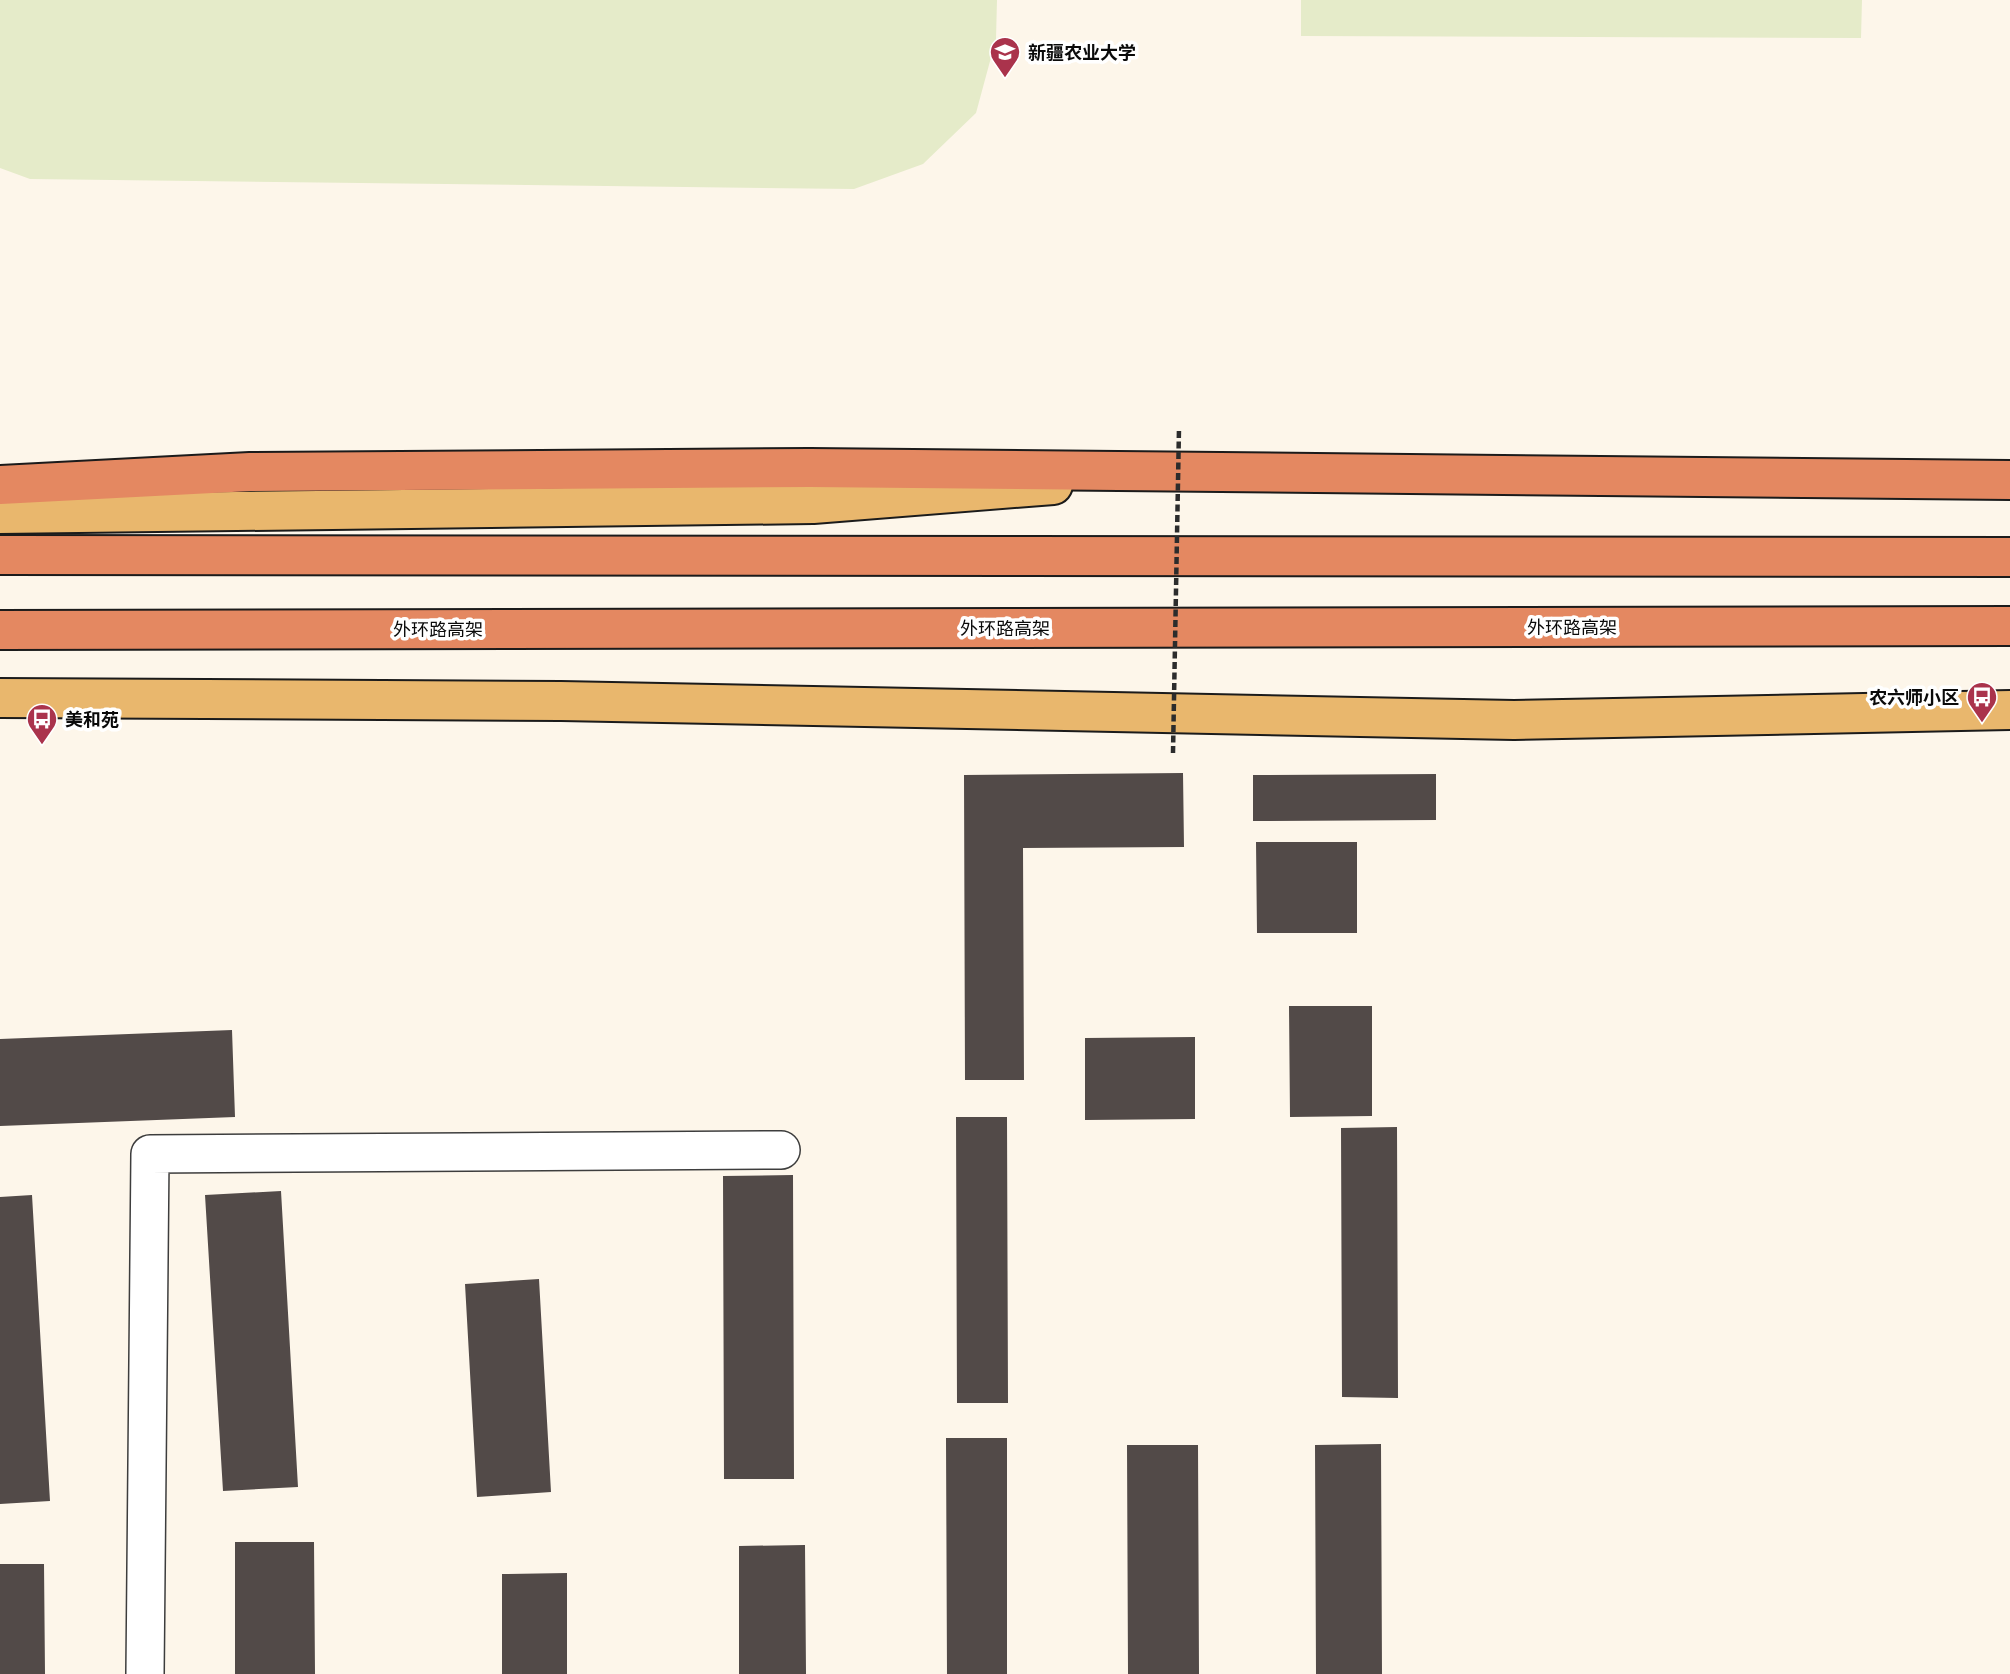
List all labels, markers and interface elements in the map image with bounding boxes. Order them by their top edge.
school or university icon: 新疆农业大学 [988,35,1022,79]
place label: 新疆农业大学 [1028,40,1136,64]
street label: 外环路高架 [1527,615,1617,639]
street label: 外环路高架 [960,616,1050,640]
street label: 外环路高架 [393,617,483,641]
bus stop icon: 农六师小区 [1965,680,1999,724]
place label: 农六师小区 [1869,685,1959,709]
bus stop icon: 美和苑 [25,702,59,746]
place label: 美和苑 [65,707,119,731]

